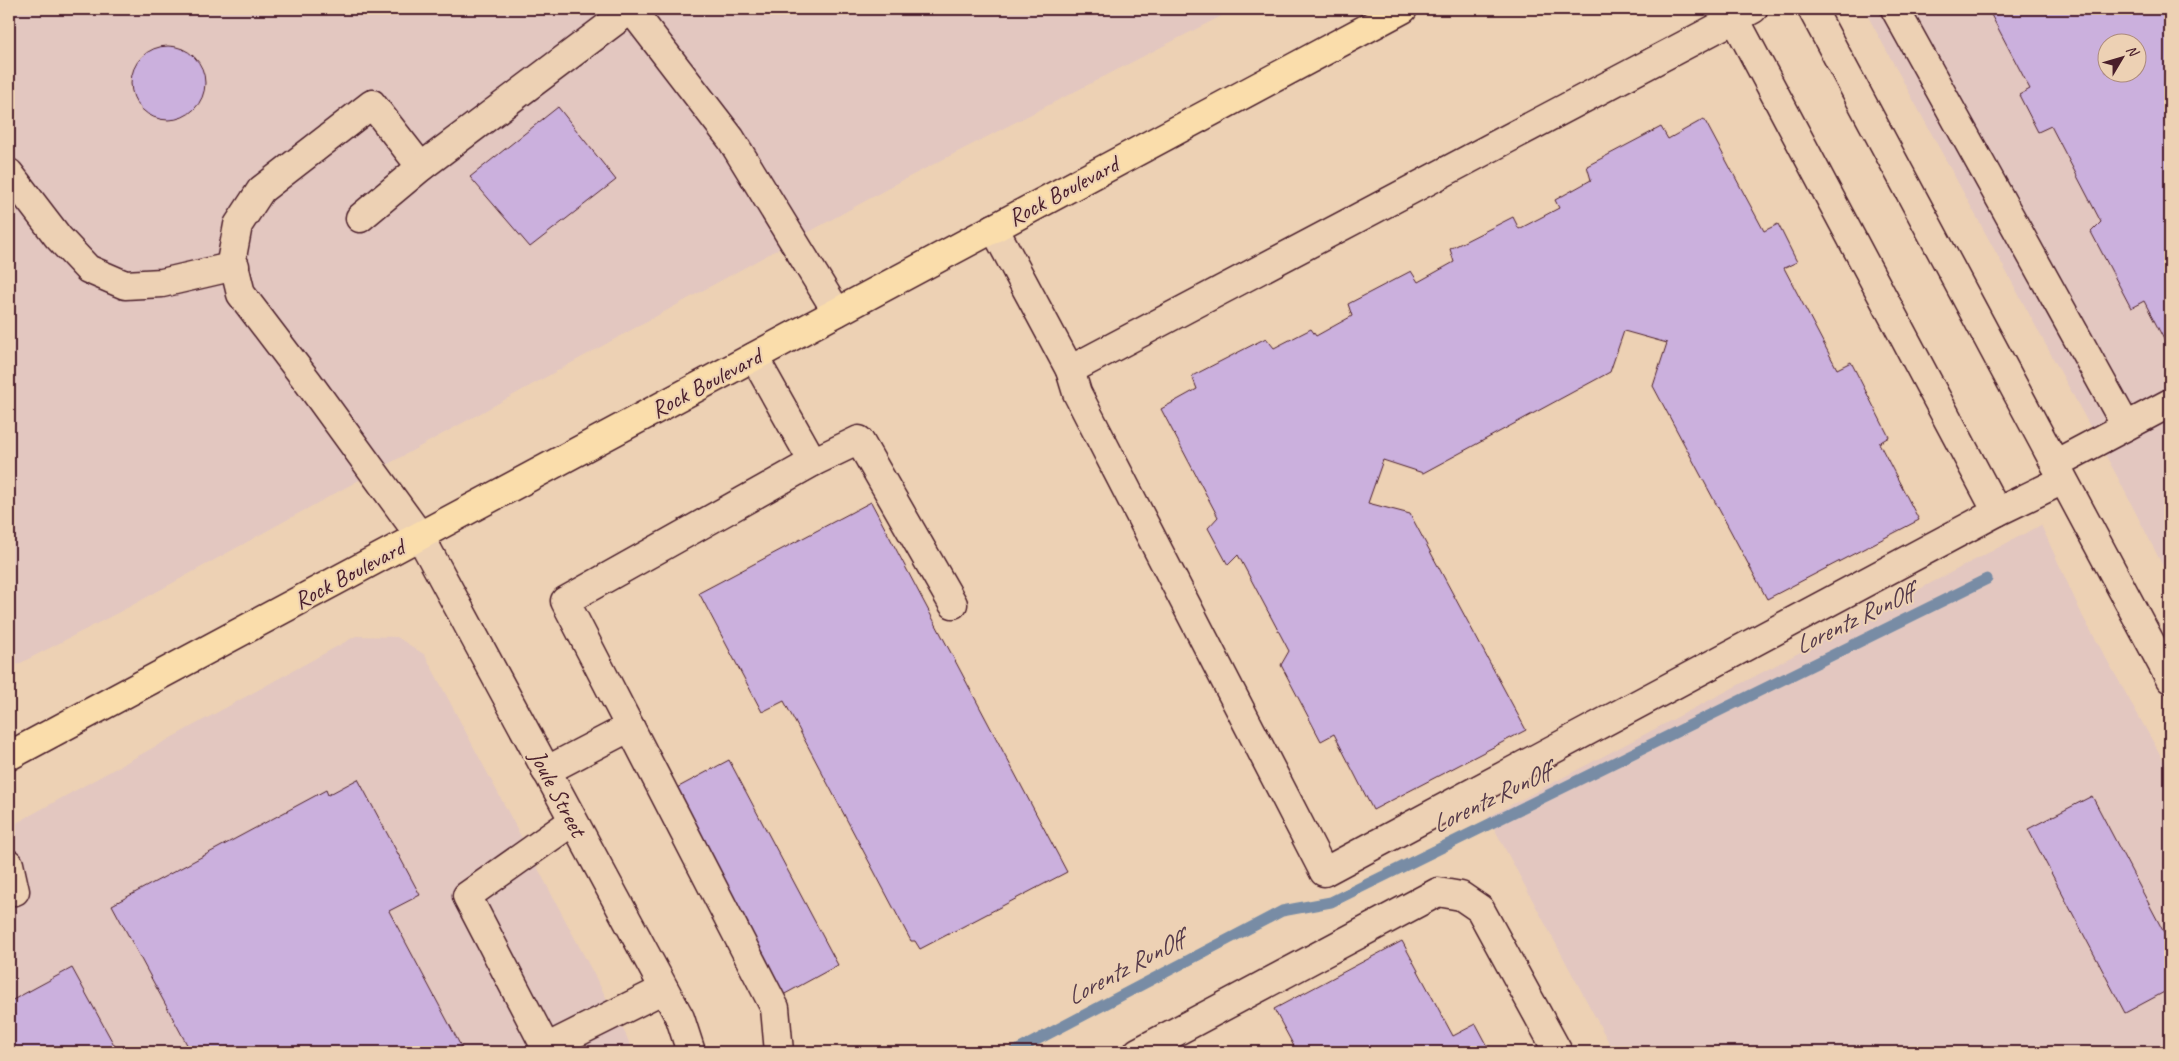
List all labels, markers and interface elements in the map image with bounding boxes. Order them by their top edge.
north arrow [2096,32,2146,82]
text: N [2122,42,2143,61]
street label: Rock Boulevard [1002,148,1127,233]
street label: Rock Boulevard [645,340,770,425]
street label: Rock Boulevard [288,531,413,616]
water label: Lorentz RunOff [1789,572,1927,662]
street label: Joule Street [522,744,594,843]
water label: Lorentz RunOff [1426,751,1564,841]
water label: Lorentz RunOff [1061,919,1198,1012]

